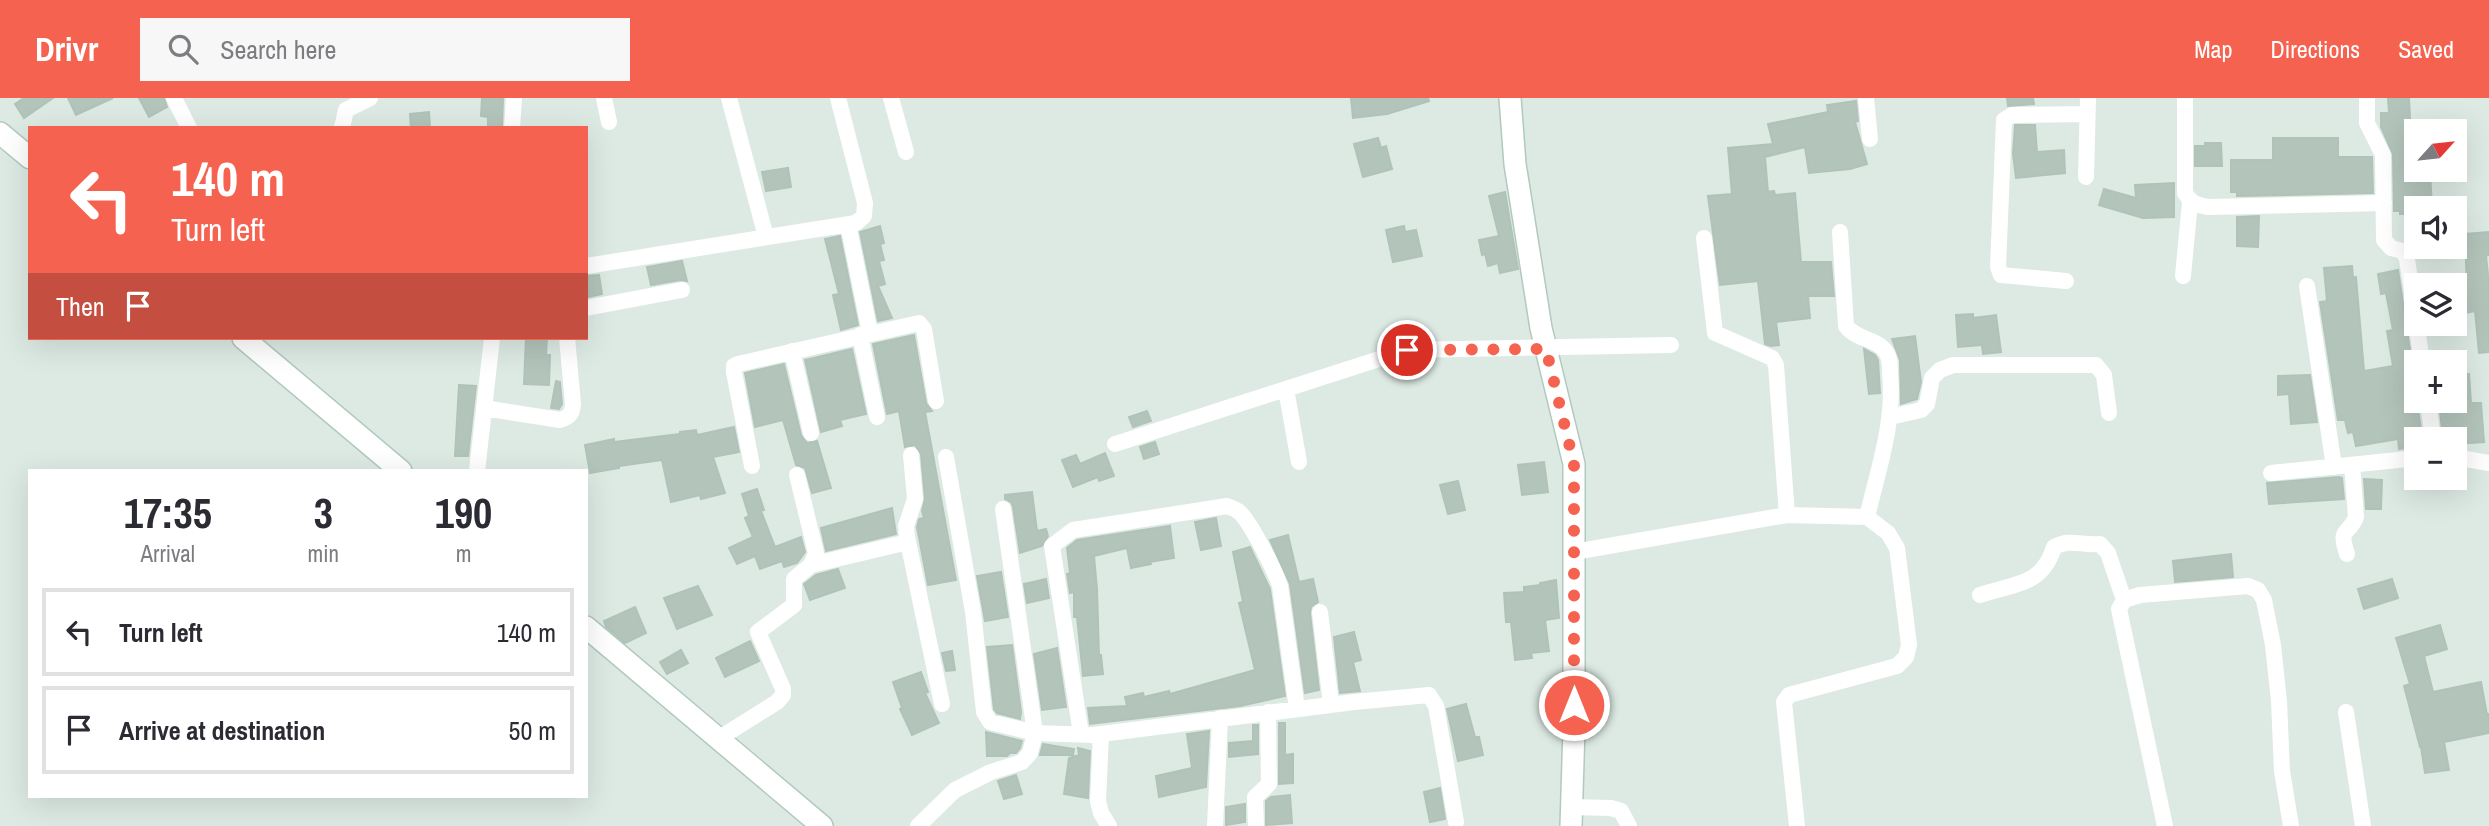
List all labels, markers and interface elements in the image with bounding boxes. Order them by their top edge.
search box [140,18,630,81]
text: Drivr [35,27,98,71]
icon: search [164,30,202,68]
text: Search here [220,32,336,67]
text: Map [2194,33,2232,65]
text: Directions [2270,33,2360,65]
text: Saved [2398,33,2454,65]
north arrow [2404,119,2468,182]
map controls [2404,119,2467,490]
text: 140 m [171,145,285,211]
icon: left [56,154,147,245]
button: sound [2404,196,2467,259]
text: Turn left [171,208,265,251]
button: layers [2404,273,2467,336]
icon: arrive [119,287,157,325]
text: Then [56,289,105,324]
pin [1377,320,1437,380]
icon: arrive [1388,331,1426,369]
button: + [2404,350,2467,413]
button: − [2404,427,2467,490]
text: 17:35 [124,485,212,541]
text: 3 [314,485,333,541]
text: 190 [435,485,492,541]
text: Arrival [141,538,195,569]
text: min [308,538,339,569]
text: m [456,538,471,569]
icon: left [60,613,98,651]
text: Turn left [119,615,203,650]
text: 140 m [497,615,556,650]
position arrow [1537,668,1611,742]
icon: arrive [60,711,98,749]
text: Arrive at destination [119,713,325,748]
text: 50 m [509,713,556,748]

